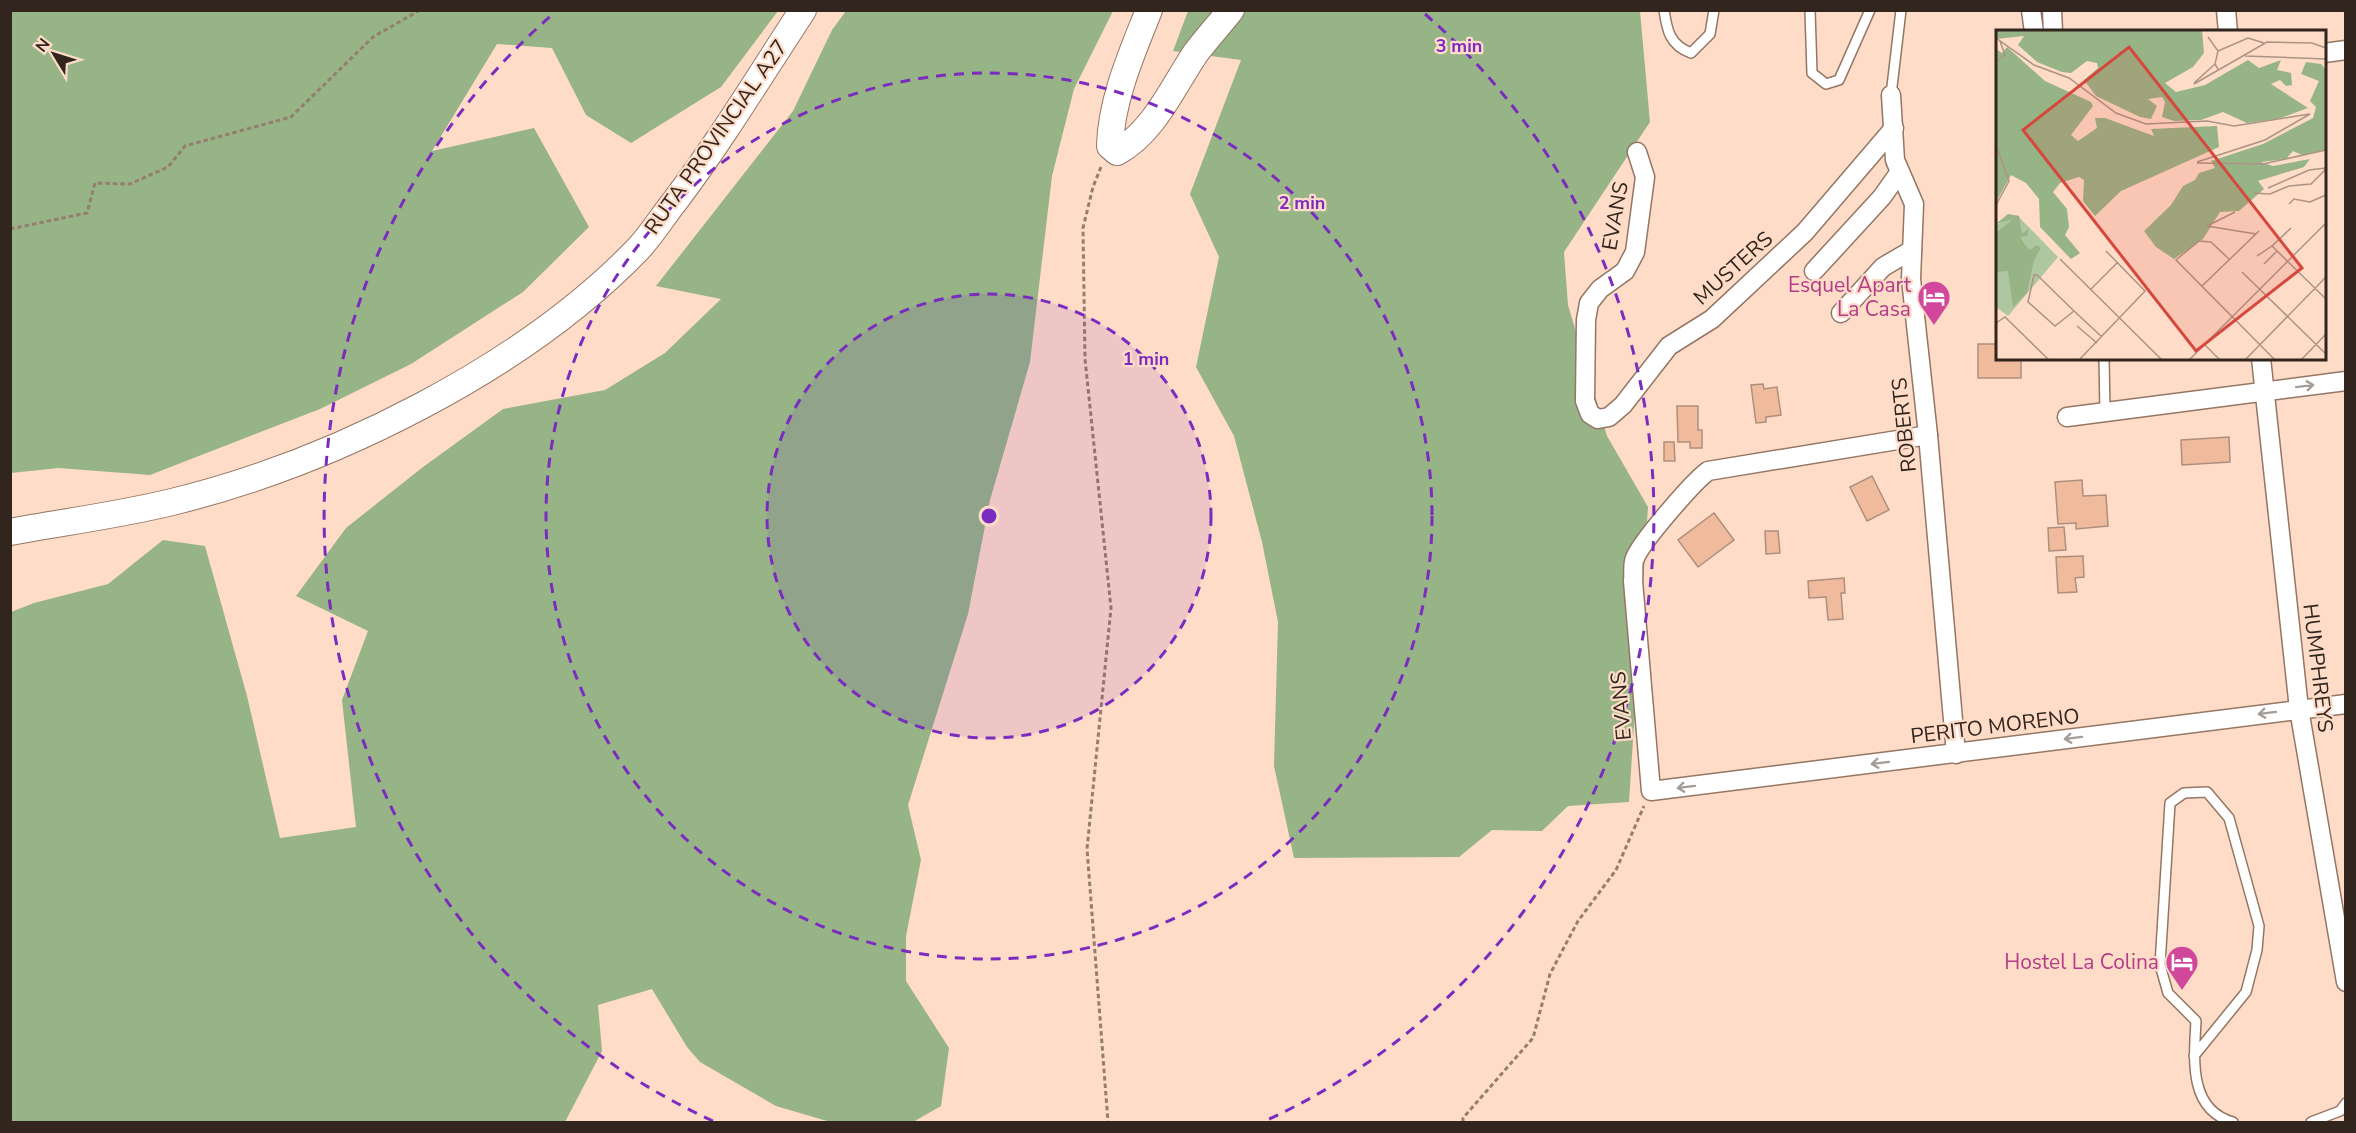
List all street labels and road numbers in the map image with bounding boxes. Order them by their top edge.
street label: RUTA PROVINCIAL A27 [638,34,794,240]
street label: EVANS [1595,179,1635,252]
street label: MUSTERS [1687,225,1779,311]
street label: ROBERTS [1885,376,1923,474]
street label: HUMPHREYS [2296,602,2340,734]
street label: EVANS [1604,670,1638,742]
street label: PERITO MORENO [1909,702,2081,750]

